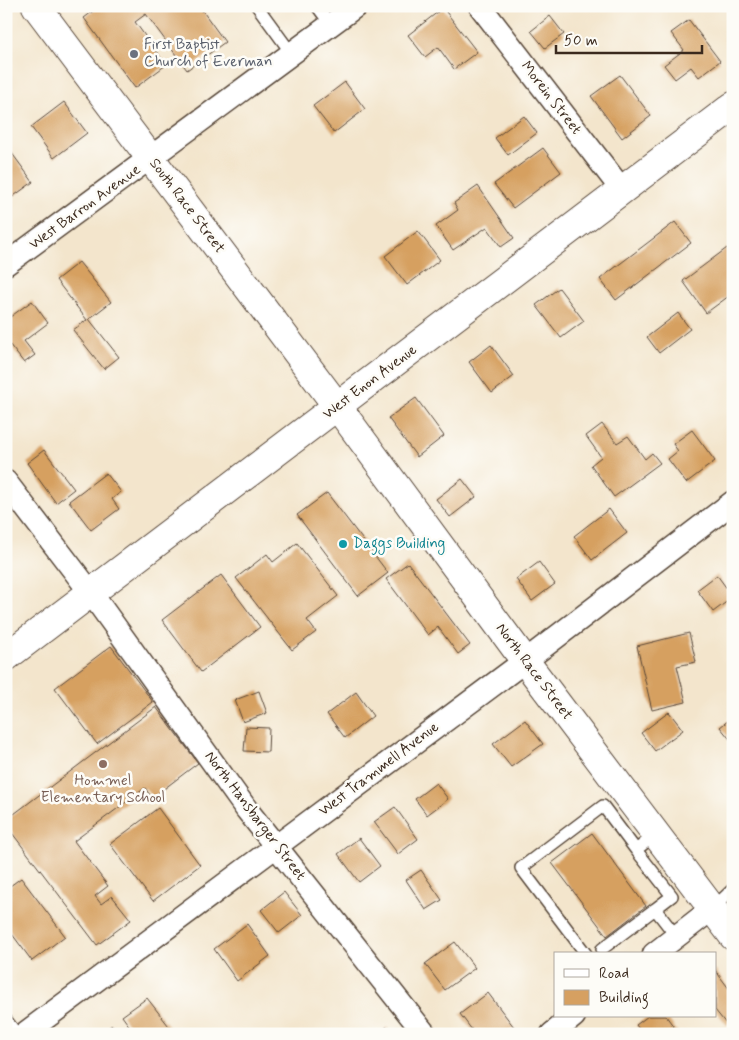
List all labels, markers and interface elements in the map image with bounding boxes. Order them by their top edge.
scale bar [556,22,703,54]
text: 50 m [564,31,598,51]
place label: First Baptist Church of Everman [144,35,273,72]
marker: First Baptist Church of Everman [128,48,140,60]
street label: Morein Street [516,57,586,139]
street label: South Race Street [145,154,229,258]
street label: West Barron Avenue [25,160,145,254]
street label: West Enon Avenue [319,340,421,424]
place label: Daggs Building [353,534,445,555]
marker: Daggs Building [337,538,349,550]
street label: North Race Street [491,619,577,725]
street label: West Trammell Avenue [315,717,443,821]
street label: North Hansbarger Street [199,747,310,886]
marker: Hommel Elementary School [97,758,109,770]
place label: Hommel Elementary School [41,771,165,808]
legend [554,952,716,1018]
text: Road [599,964,629,984]
text: Building [599,988,649,1009]

